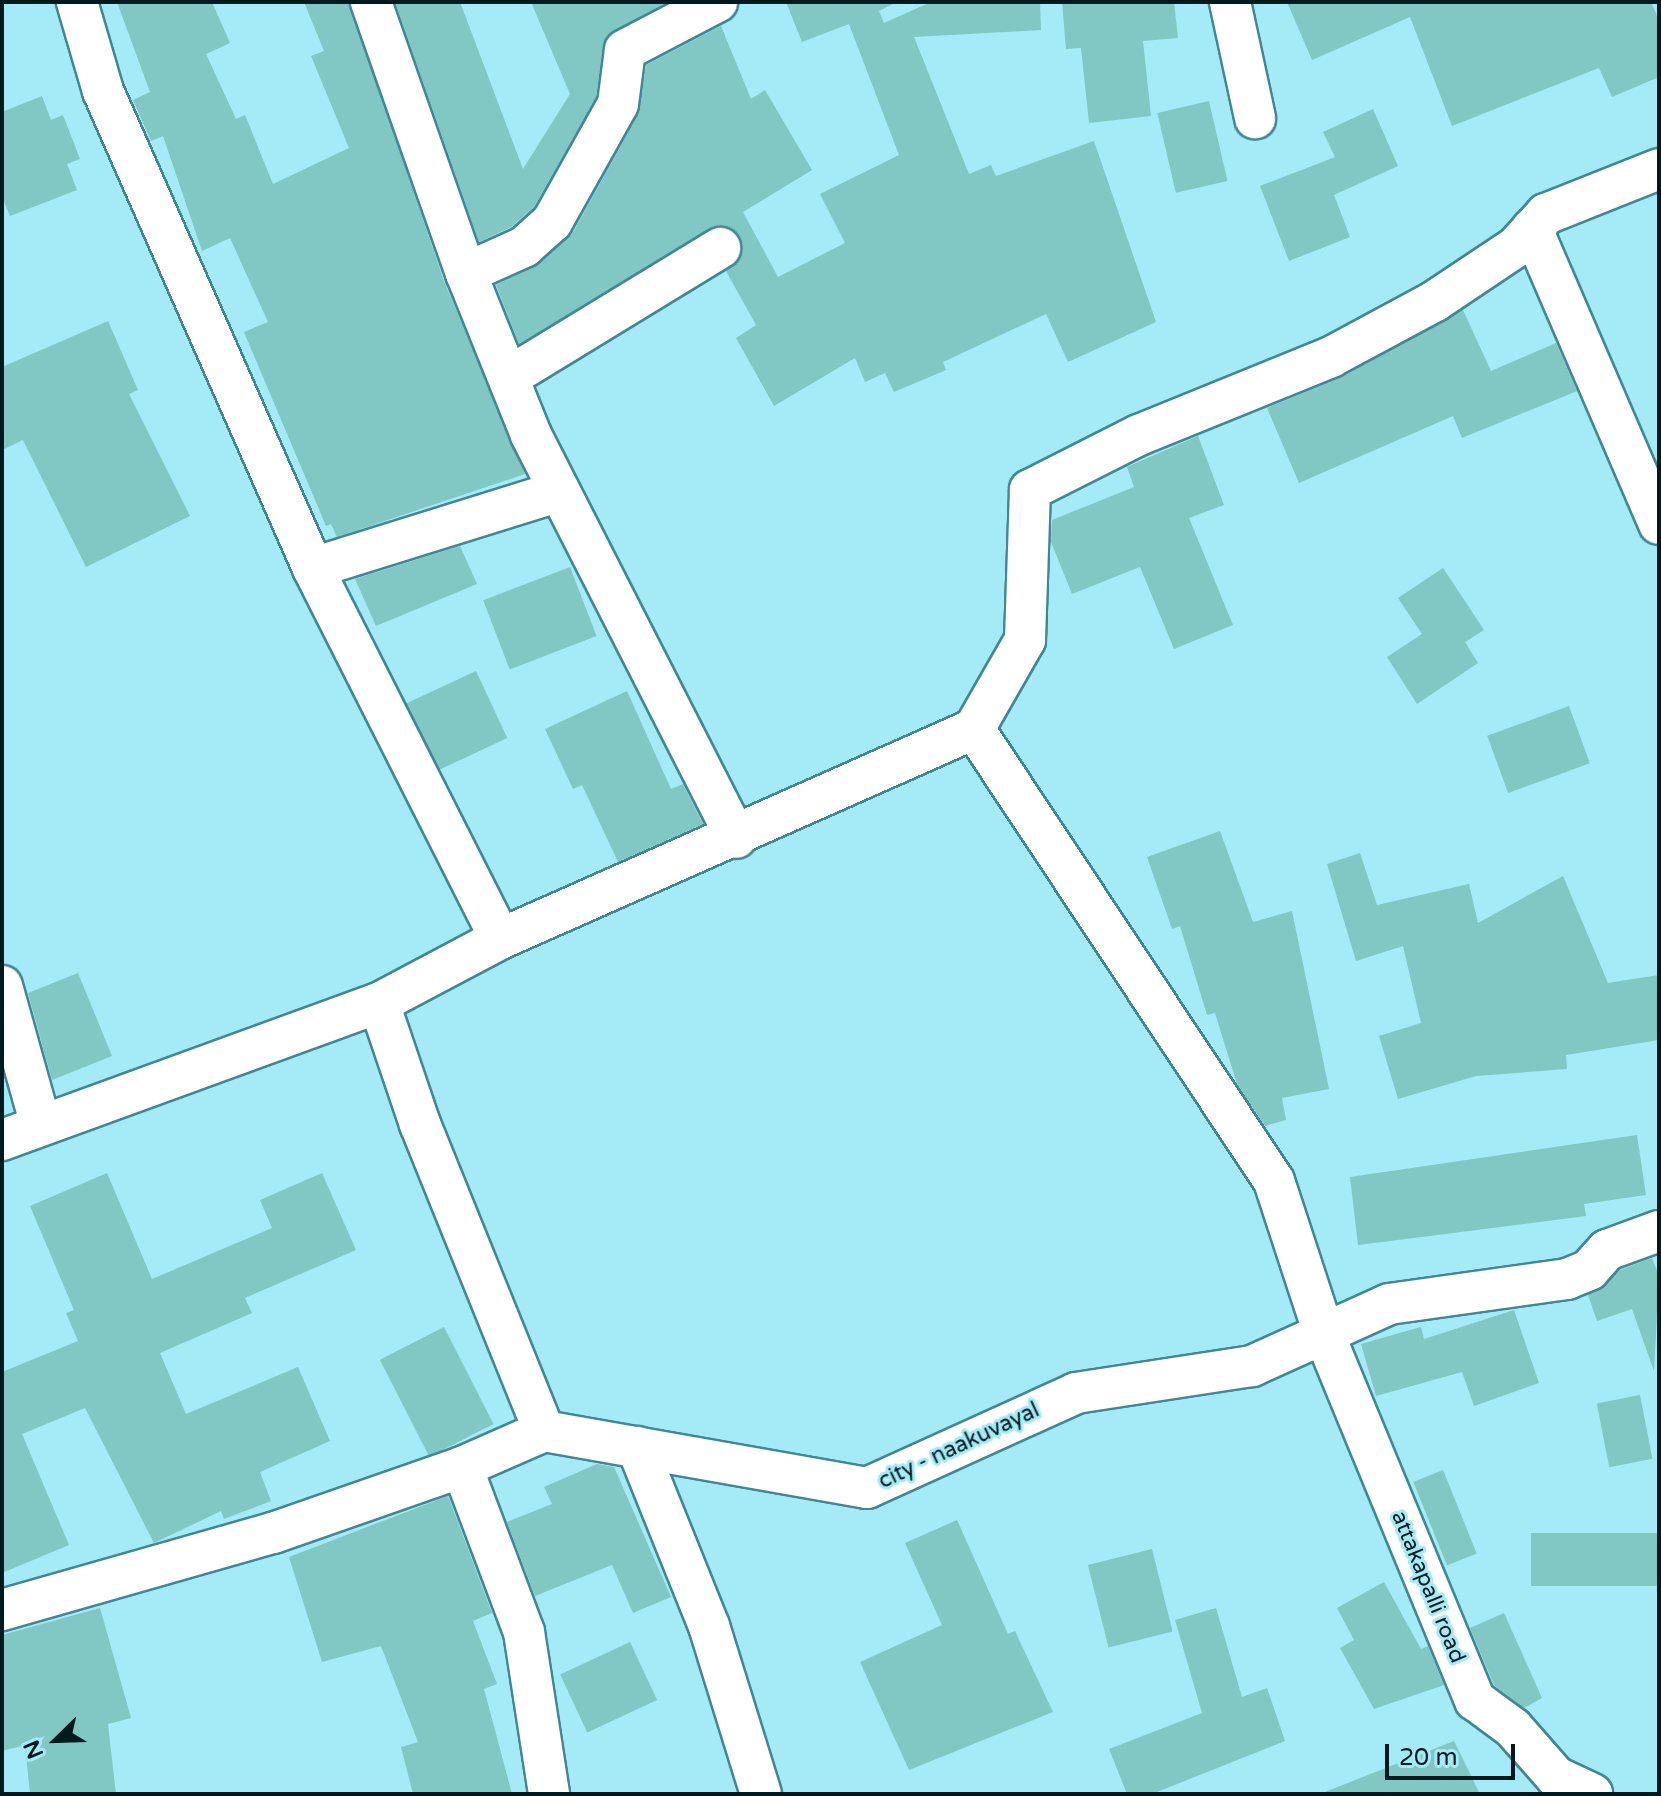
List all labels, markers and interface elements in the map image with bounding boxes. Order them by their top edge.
street label: city - naakuvayal [874,1397,1044,1495]
street label: attakapalli road [1386,1507,1470,1667]
north arrow [16,1700,96,1780]
scale bar [1389,1728,1519,1778]
text: N [18,1736,49,1763]
text: 20 m [1399,1743,1457,1772]

